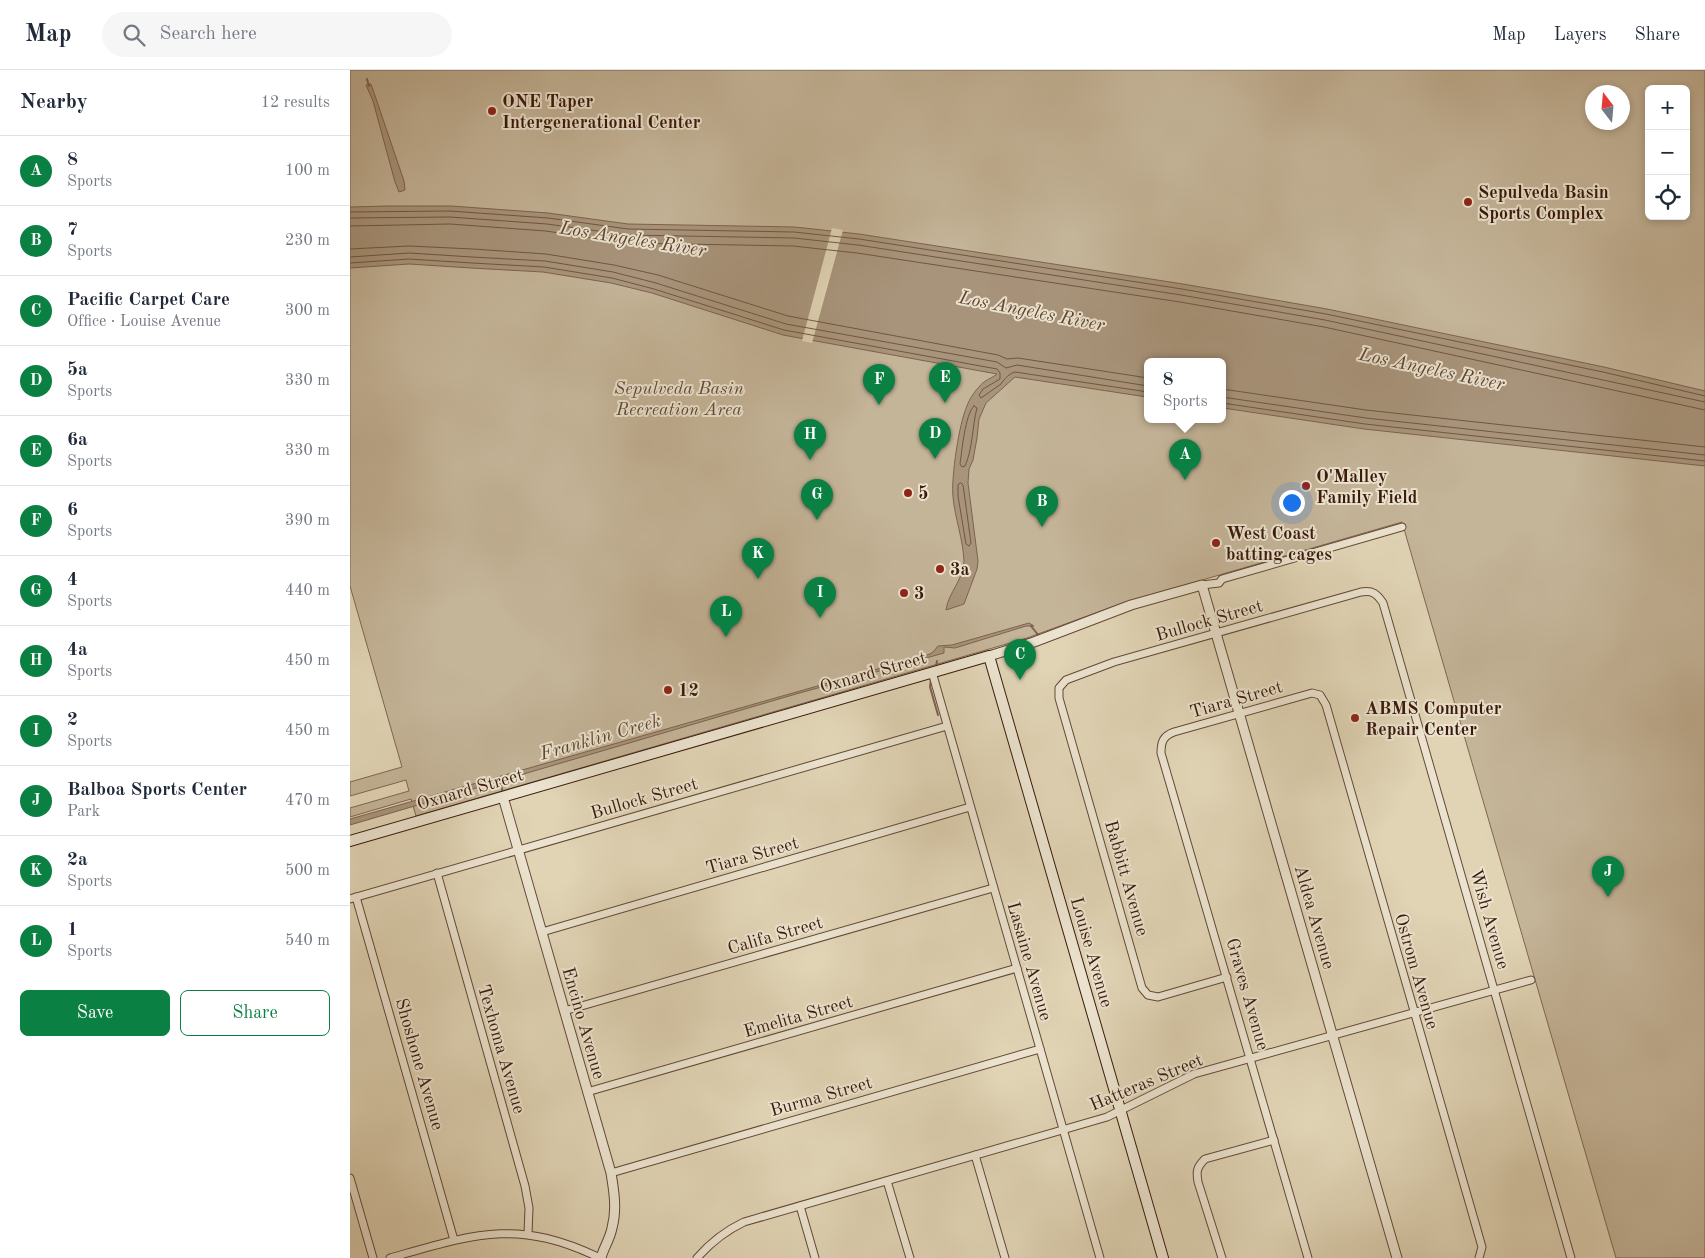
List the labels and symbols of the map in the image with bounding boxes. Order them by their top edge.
north arrow [1585,85,1630,130]
place label: ONE Taper Intergenerational Center [502,93,701,132]
marker: ONE Taper Intergenerational Center [486,105,498,117]
place label: Sepulveda Basin Sports Complex [1478,184,1609,223]
marker: Sepulveda Basin Sports Complex [1462,196,1474,208]
water label: Los Angeles River [557,219,708,262]
water label: Los Angeles River [956,289,1107,336]
water label: Los Angeles River [1356,346,1507,395]
pin: E [929,362,961,403]
pin: F [863,364,895,405]
park label: Sepulveda Basin Recreation Area [614,380,744,419]
pin: D [919,418,951,459]
pin: H [794,419,826,460]
pin: A [1169,439,1201,480]
place label: O'Malley Family Field [1316,468,1418,507]
pin: G [801,479,833,520]
marker: O'Malley Family Field [1300,480,1312,492]
place label: 5 [918,485,928,503]
pin: B [1026,486,1058,527]
marker: 5 [902,487,914,499]
your location [1279,490,1305,516]
place label: West Coast batting cages [1226,525,1332,564]
marker: West Coast batting cages [1210,537,1222,549]
pin: K [742,538,774,579]
place label: 3a [950,561,970,579]
marker: 3a [934,563,946,575]
pin: I [804,577,836,618]
place label: 3 [914,585,924,603]
marker: 3 [898,587,910,599]
pin: L [710,596,742,637]
street label: Bullock Street [1154,597,1265,645]
pin: C [1004,639,1036,680]
street label: Oxnard Street [818,649,929,697]
street label: Tiara Street [1188,678,1285,722]
place label: 12 [678,682,699,700]
marker: 12 [662,684,674,696]
place label: ABMS Computer Repair Center [1365,700,1502,739]
water label: Franklin Creek [537,712,664,765]
marker: ABMS Computer Repair Center [1349,712,1361,724]
street label: Oxnard Street [415,766,526,814]
street label: Bullock Street [589,775,700,823]
street label: Babbitt Avenue [1101,818,1151,938]
street label: Tiara Street [704,834,801,878]
pin: J [1592,856,1624,897]
street label: Aldea Avenue [1291,863,1337,971]
street label: Wish Avenue [1466,867,1512,971]
street label: Louise Avenue [1067,895,1115,1009]
street label: Lasaine Avenue [1003,900,1055,1023]
street label: Ostrom Avenue [1391,911,1441,1031]
street label: Califa Street [726,914,825,958]
street label: Graves Avenue [1222,936,1272,1052]
street label: Encino Avenue [558,965,608,1081]
street label: Texhoma Avenue [474,983,528,1116]
street label: Emelita Street [742,993,855,1041]
street label: Shoshone Avenue [392,996,447,1132]
street label: Hatteras Street [1087,1051,1205,1115]
street label: Burma Street [768,1074,874,1120]

